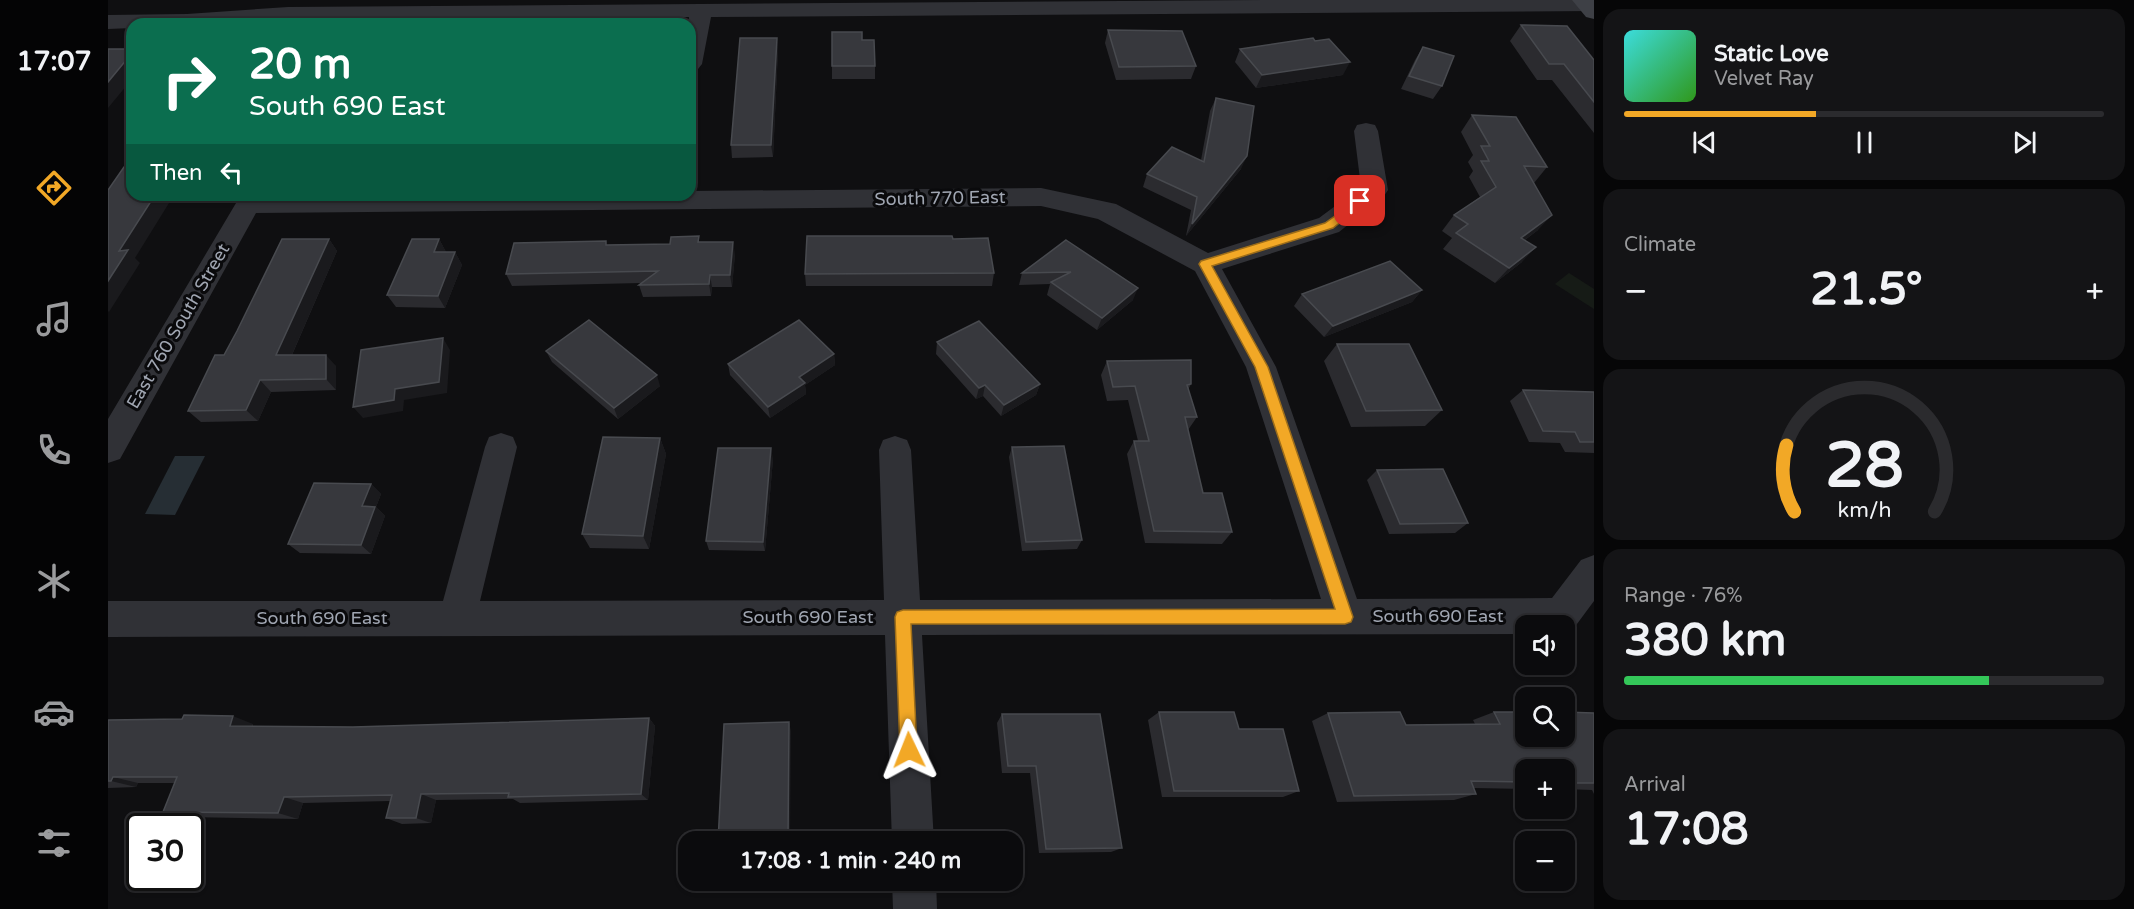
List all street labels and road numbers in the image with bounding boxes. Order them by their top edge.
street label: South 770 East [874,186,1006,210]
street label: East 760 South Street [122,239,234,413]
street label: South 690 East [1372,605,1504,627]
street label: South 690 East [742,606,874,628]
street label: South 690 East [256,607,388,629]

